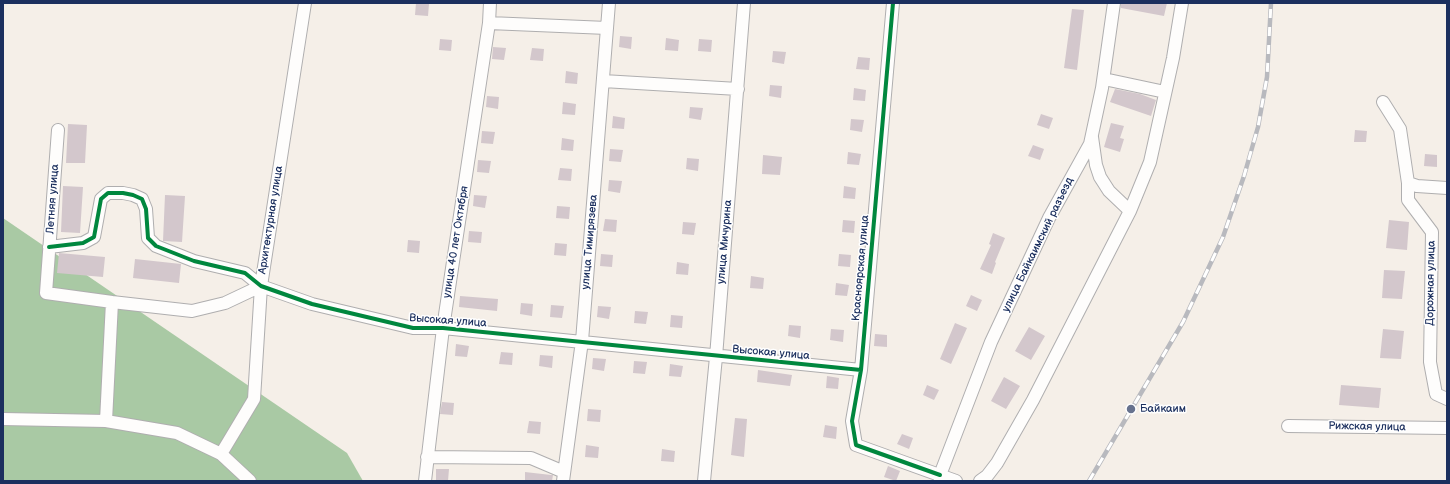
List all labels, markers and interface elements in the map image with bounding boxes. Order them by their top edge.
street label: Летняя улица [44,164,62,234]
street label: Архитектурная улица [256,165,286,275]
street label: улица Байкаимский разъезд [1000,175,1076,315]
street label: улица 40 лет Октября [441,185,471,299]
street label: улица Тимирязева [579,194,601,290]
street label: улица Мичурина [715,199,735,285]
street label: Красноярская улица [850,214,872,322]
street label: Дорожная улица [1424,240,1438,326]
street label: Высокая улица [409,312,487,330]
street label: Высокая улица [732,343,810,363]
place label: Байкаим [1140,402,1186,416]
marker: Байкаим [1125,403,1137,415]
street label: Рижская улица [1328,420,1406,434]

